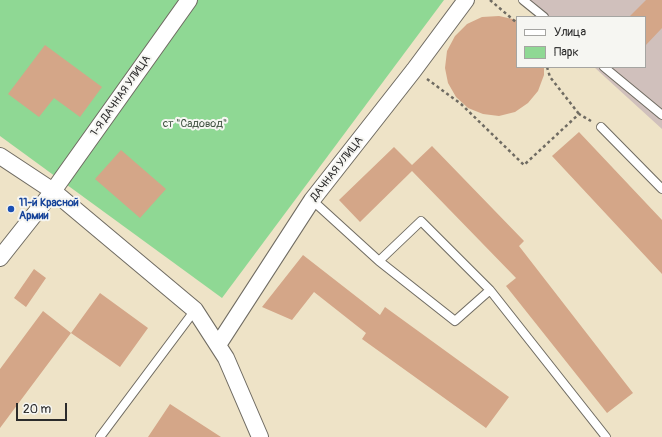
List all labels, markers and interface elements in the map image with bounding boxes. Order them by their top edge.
legend [516,16,646,68]
text: Улица [554,25,586,40]
text: Парк [554,45,579,60]
street label: 1-Я ДАЧНАЯ УЛИЦА [88,53,154,139]
park label: ст "Садовод" [163,117,227,131]
street label: ДАЧНАЯ УЛИЦА [308,134,366,204]
place label: 11-й Красной Армии [19,196,79,222]
marker: 11-й Красной Армии [6,204,16,214]
scale bar [18,395,69,421]
text: 20 m [23,402,51,417]

